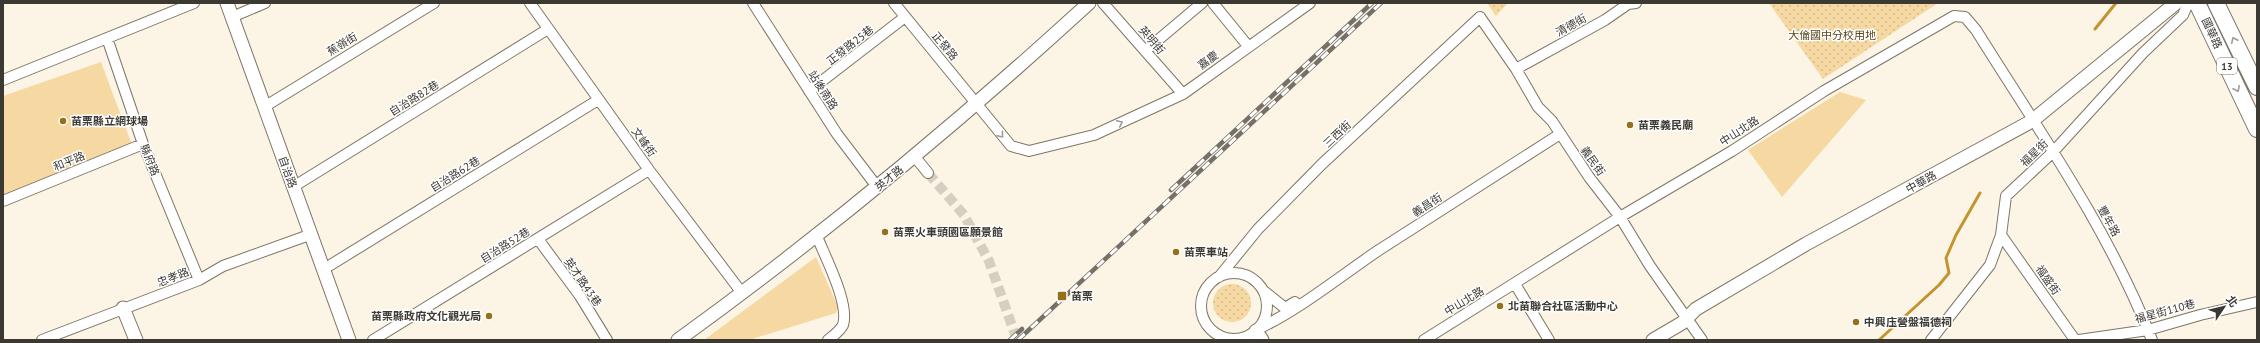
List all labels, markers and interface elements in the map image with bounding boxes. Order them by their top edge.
street label: 清德街 [1553,11,1589,39]
street label: 國華路 [2199,15,2225,51]
street label: 正發路25巷 [824,22,876,68]
street label: 英明街 [1136,23,1168,57]
park label: 大倫國中分校用地 [1788,28,1876,42]
street label: 正發路 [929,29,961,63]
street label: 蕉嶺街 [324,30,360,58]
one-way arrow [2231,37,2239,44]
street label: 嘉慶 [1195,48,1221,72]
road number: 13 [2217,58,2237,74]
street label: 站後南路 [805,68,841,112]
street label: 自治路82巷 [387,77,441,119]
one-way arrow [2232,85,2240,92]
street label: 中山北路 [1717,113,1761,149]
place label: 苗栗縣立網球場 [71,114,148,128]
marker: 苗栗縣立網球場 [58,116,68,126]
street label: 三西街 [1320,118,1354,150]
place label: 苗栗義民廟 [1638,118,1693,132]
one-way arrow [1116,120,1124,128]
marker: 苗栗義民廟 [1625,120,1635,130]
street label: 文峰街 [629,125,659,159]
one-way arrow [997,130,1004,137]
street label: 福星街 [2017,137,2051,169]
street label: 縣府路 [137,142,163,178]
street label: 義民街 [1578,143,1608,179]
street label: 和平路 [51,148,87,174]
street label: 自治路62巷 [428,153,482,195]
street label: 自治路 [276,154,300,190]
street label: 英才路 [872,162,906,194]
street label: 中華路 [1903,168,1939,196]
street label: 義昌街 [1409,190,1445,220]
street label: 豐年路 [2095,203,2123,239]
street label: 自治路52巷 [478,224,532,266]
place label: 苗栗火車頭園區願景館 [893,225,1003,239]
marker: 苗栗火車頭園區願景館 [880,227,890,237]
place label: 苗栗車站 [1184,245,1228,259]
marker: 苗栗車站 [1171,247,1181,257]
street label: 英才路43巷 [561,255,605,309]
street label: 福盛街 [2033,262,2063,298]
street label: 忠孝路 [155,265,191,289]
street label: 中山北路 [1442,284,1486,318]
north arrow [2204,287,2244,327]
place label: 苗栗 [1071,289,1093,303]
marker: 苗栗 [1056,290,1068,302]
text: 北 [2223,293,2241,310]
street label: 福星街110巷 [2133,296,2197,326]
place label: 北苗聯合社區活動中心 [1508,299,1618,313]
marker: 北苗聯合社區活動中心 [1495,301,1505,311]
place label: 苗栗縣政府文化觀光局 [371,309,481,323]
marker: 苗栗縣政府文化觀光局 [484,311,494,321]
place label: 中興庒營盤福德祠 [1864,315,1952,329]
marker: 中興庒營盤福德祠 [1851,317,1861,327]

